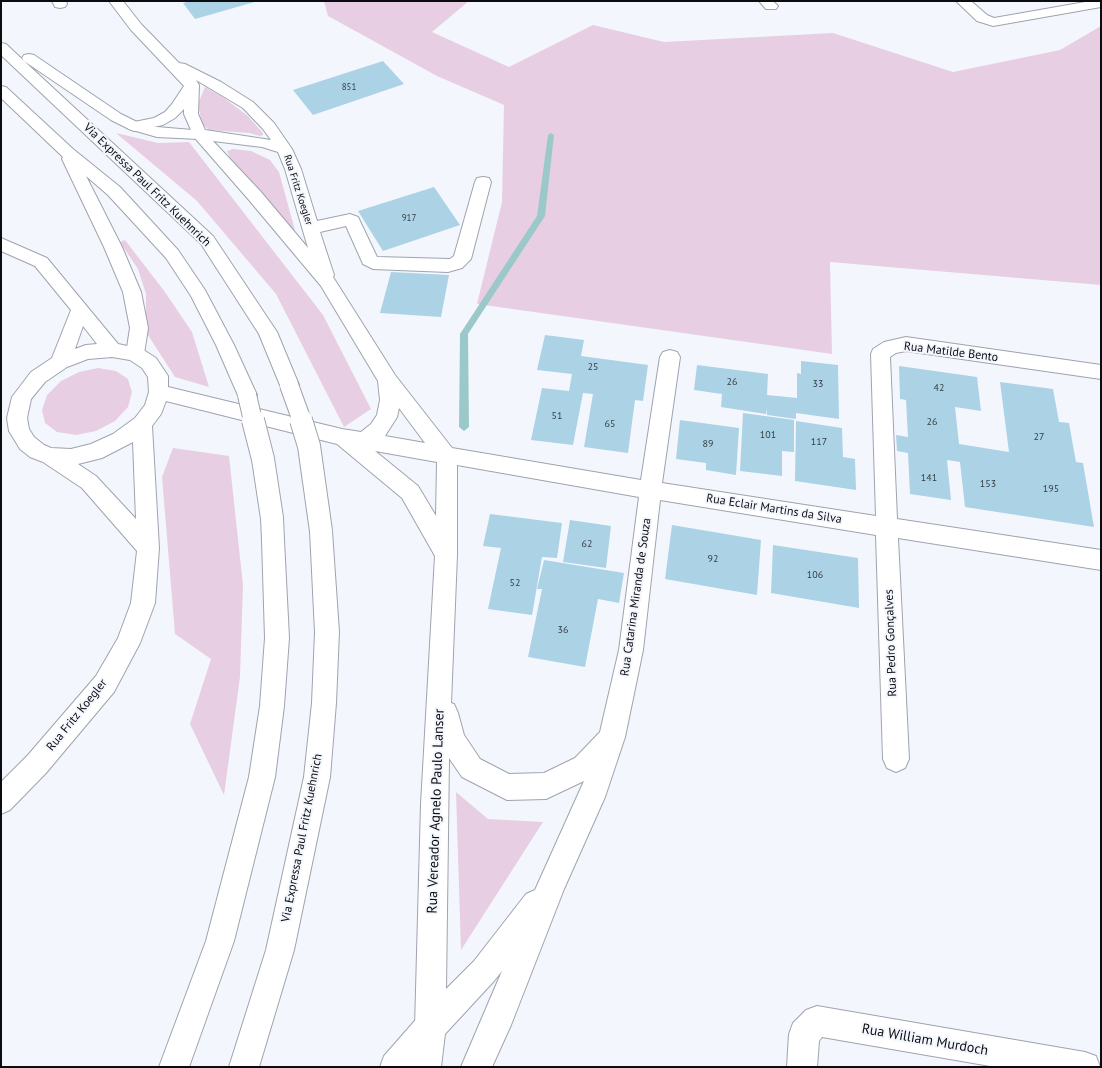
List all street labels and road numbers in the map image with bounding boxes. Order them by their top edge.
street label: Via Expressa Paul Fritz Kuehnrich [80,120,214,250]
street label: Rua Fritz Koegler [281,153,315,227]
street label: Rua Matilde Bento [903,339,999,365]
street label: Rua Eclair Martins da Silva [705,491,843,527]
street label: Rua Catarina Miranda de Souza [618,517,654,677]
street label: Rua Pedro Gonçalves [882,589,900,697]
street label: Rua Fritz Koegler [44,676,110,754]
street label: Rua Vereador Agnelo Paulo Lanser [424,708,448,914]
street label: Via Expressa Paul Fritz Kuehnrich [279,753,325,923]
street label: Rua William Murdoch [860,1021,990,1059]

